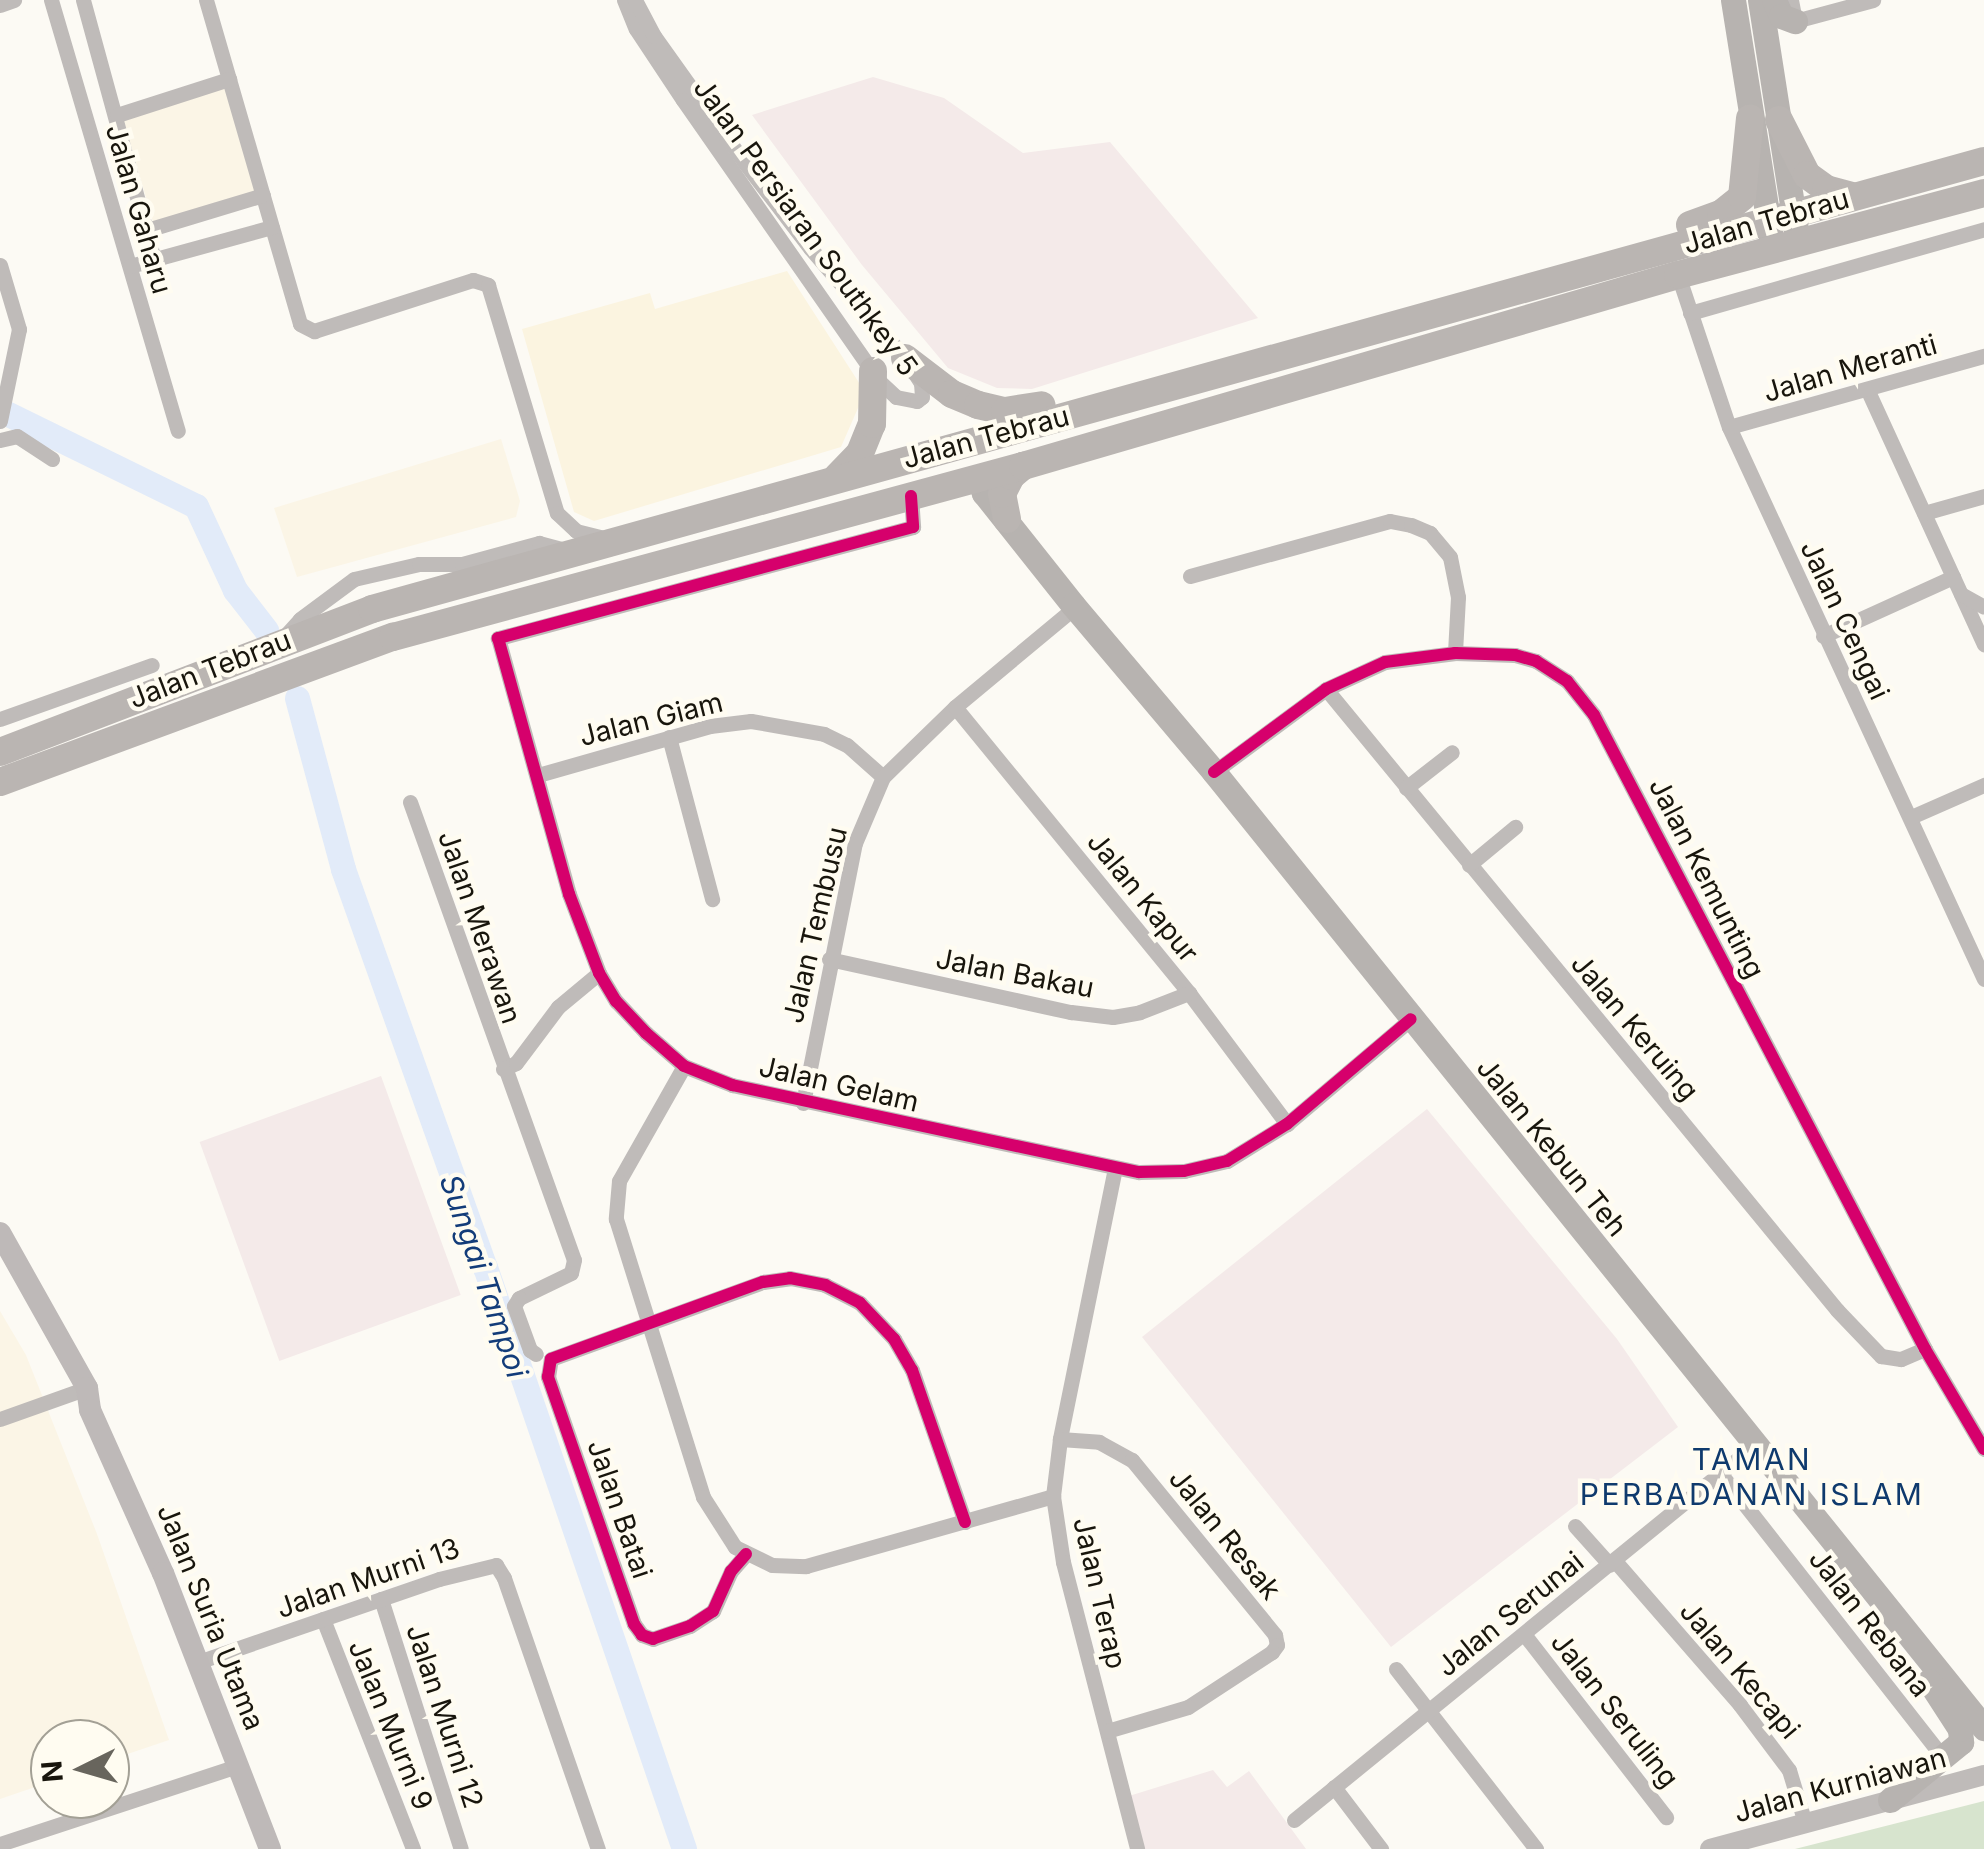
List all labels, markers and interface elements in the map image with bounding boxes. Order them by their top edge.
street label: Jalan Persiaran Southkey 5 [687,72,925,382]
street label: Jalan Gaharu [99,120,179,298]
street label: Jalan Tebrau [1679,181,1853,261]
street label: Jalan Meranti [1759,327,1941,409]
street label: Jalan Tebrau [899,399,1073,475]
street label: Jalan Cengai [1794,535,1896,705]
street label: Jalan Tebrau [124,623,296,715]
street label: Jalan Giam [576,685,726,753]
street label: Jalan Kemunting [1642,772,1772,984]
street label: Jalan Tembusu [776,824,854,1026]
street label: Jalan Kapur [1080,825,1206,969]
street label: Jalan Merawan [431,826,529,1028]
street label: Jalan Bakau [933,941,1097,1005]
street label: Jalan Keruing [1564,947,1706,1107]
street label: Jalan Gelam [756,1049,922,1119]
street label: Jalan Kebun Teh [1470,1051,1634,1243]
water label: Sungai Tampoi [432,1170,536,1382]
street label: Jalan Batai [581,1435,659,1583]
district label: TAMAN PERBADANAN ISLAM [1580,1441,1924,1512]
street label: Jalan Resak [1162,1462,1288,1606]
street label: Jalan Suria Utama [150,1499,272,1735]
street label: Jalan Terap [1066,1514,1134,1672]
street label: Jalan Murni 13 [272,1531,464,1625]
street label: Jalan Rebana [1802,1543,1938,1703]
street label: Jalan Serunai [1430,1545,1590,1683]
street label: Jalan Kecapi [1673,1595,1807,1745]
street label: Jalan Murni 12 [399,1620,491,1812]
street label: Jalan Seruling [1544,1626,1686,1794]
street label: Jalan Murni 9 [342,1635,440,1815]
north arrow [30,1719,130,1819]
street label: Jalan Kurniawan [1730,1741,1950,1829]
text: N [34,1759,70,1784]

